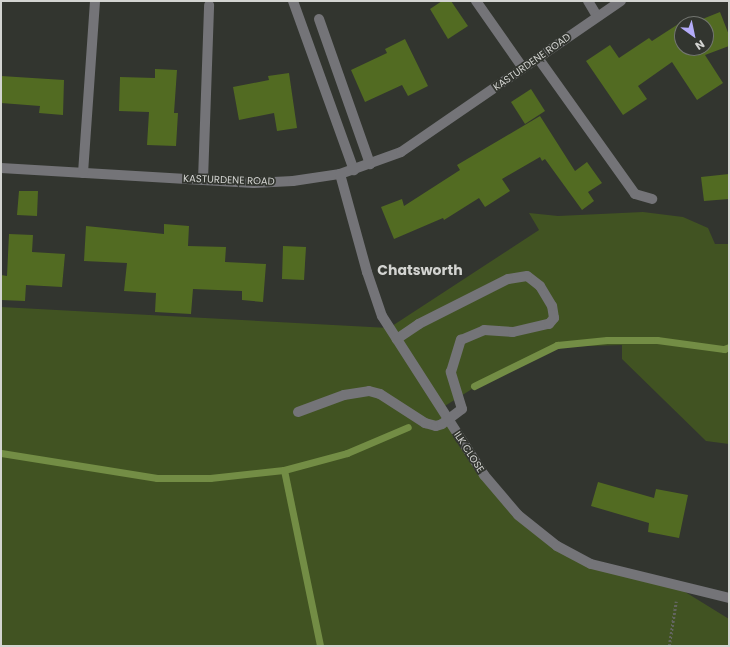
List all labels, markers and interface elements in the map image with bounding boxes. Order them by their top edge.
north arrow [674,16,714,56]
street label: KASTURDENE ROAD [491,31,573,93]
text: N [692,36,708,54]
street label: KASTURDENE ROAD [183,172,275,188]
district label: Chatsworth [377,262,463,278]
street label: ILK CLOSE [451,429,487,475]

